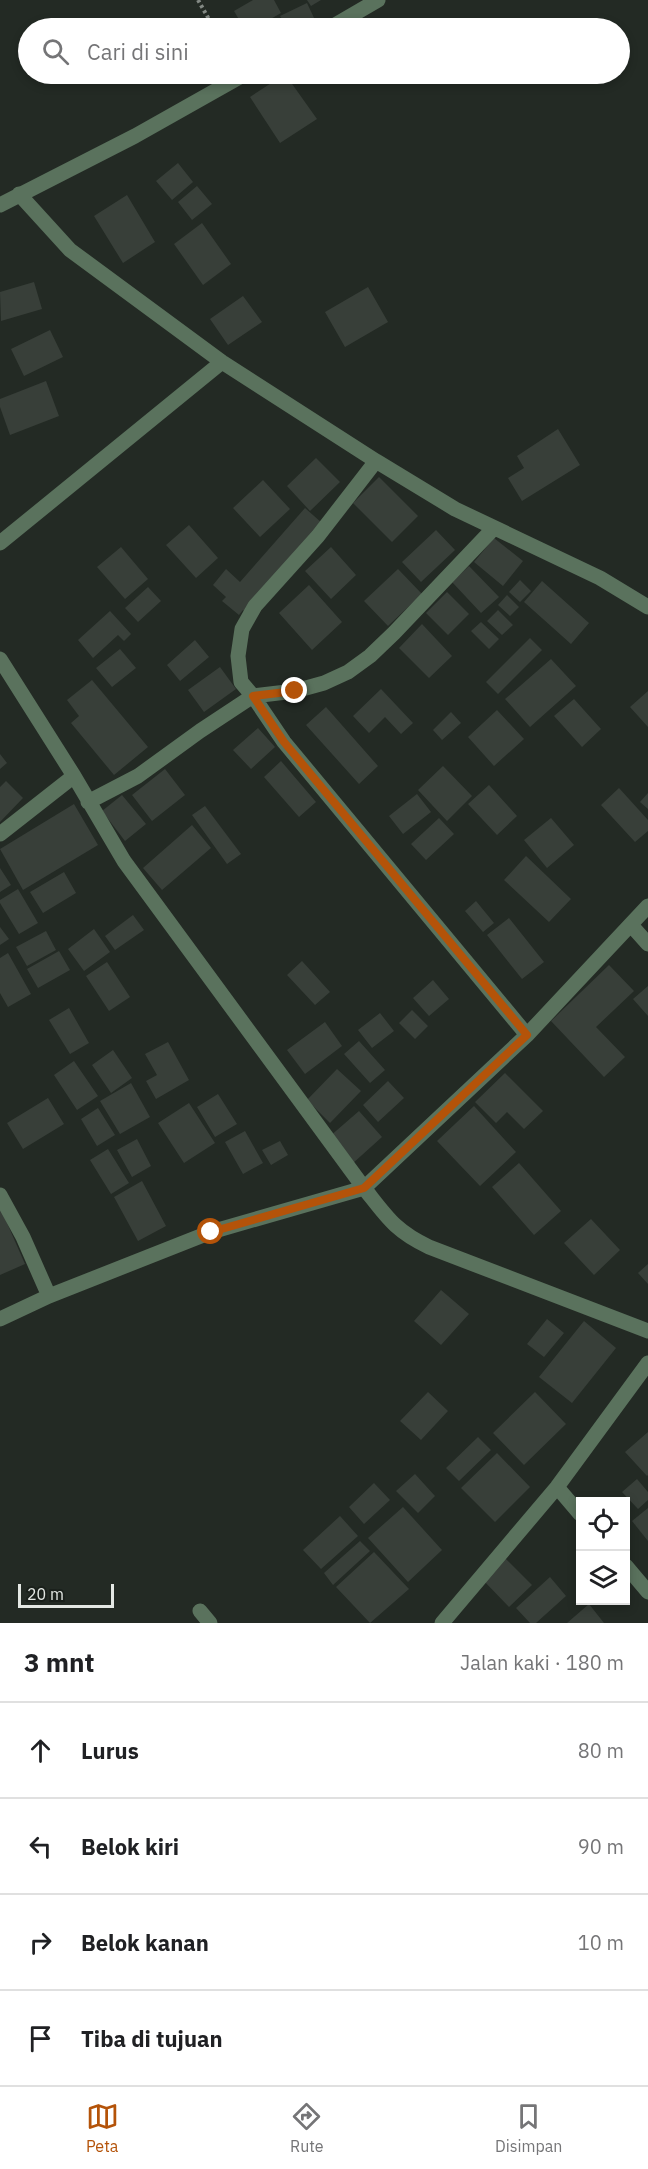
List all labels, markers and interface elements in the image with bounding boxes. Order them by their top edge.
search box [18,18,630,84]
icon: search [39,35,72,68]
text: Cari di sini [87,37,189,66]
route end [281,677,307,703]
route start [197,1218,223,1244]
map controls [576,1497,630,1605]
button: locate [576,1497,630,1551]
button: layers [576,1551,630,1605]
scale bar [18,1581,114,1608]
text: 20 m [27,1584,64,1604]
text: 3 mnt [24,1645,94,1679]
text: Jalan kaki · 180 m [460,1649,624,1676]
icon: ahead [24,1734,57,1767]
text: Lurus [81,1736,139,1765]
text: 80 m [578,1737,624,1764]
icon: left [24,1830,57,1863]
text: Belok kiri [81,1832,179,1861]
text: 90 m [578,1833,624,1860]
icon: right [24,1926,57,1959]
text: Belok kanan [81,1928,209,1957]
text: 10 m [578,1929,624,1956]
icon: arrive [24,2022,57,2055]
text: Tiba di tujuan [81,2024,223,2053]
tab: Peta [86,2100,119,2156]
tab: Rute [290,2100,324,2156]
tab: Disimpan [495,2100,562,2156]

